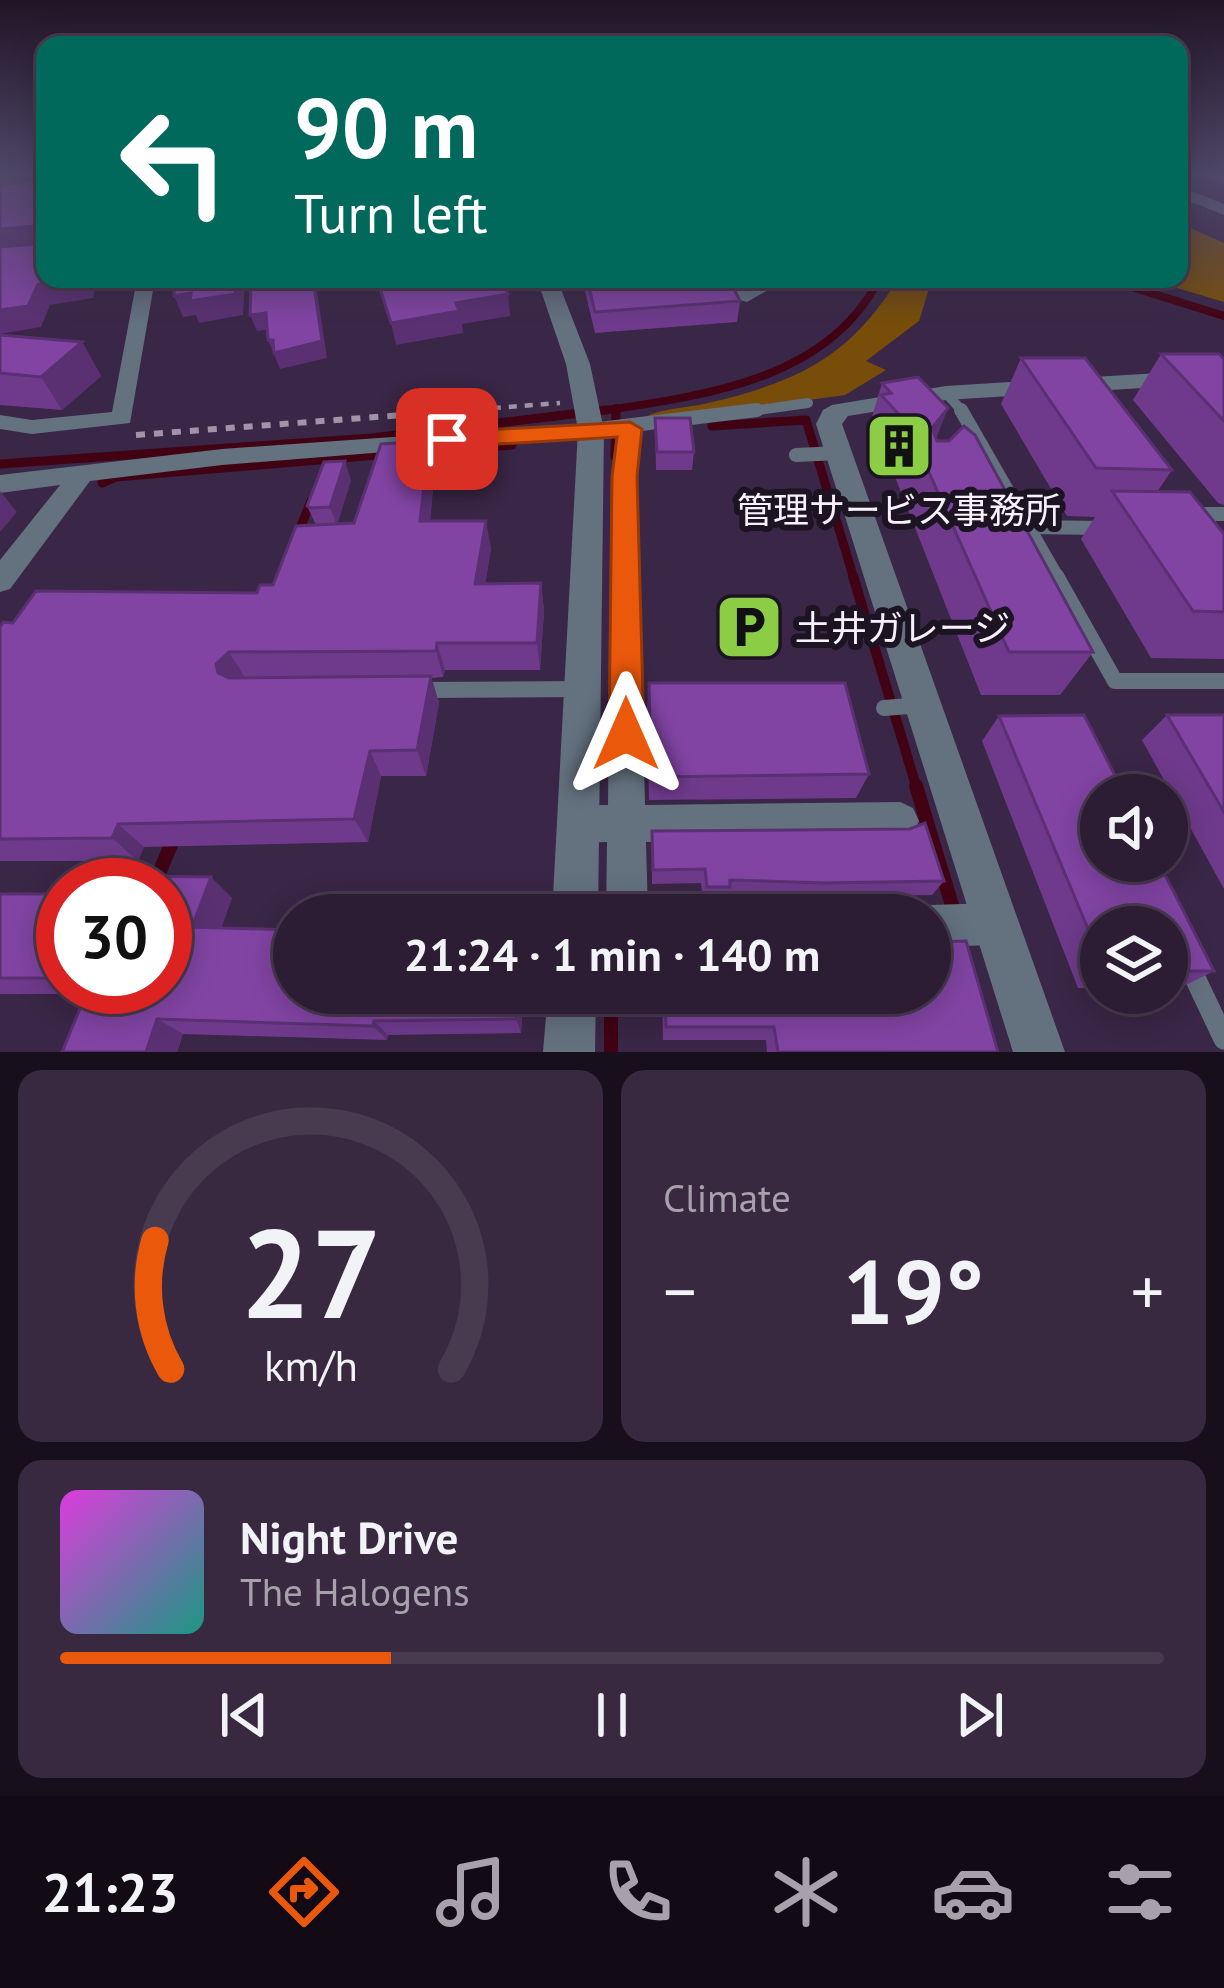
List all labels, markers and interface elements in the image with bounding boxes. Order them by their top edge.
text: 90 m [294,72,478,181]
icon: left [96,84,252,240]
text: Turn left [294,178,488,248]
pin [396,388,498,490]
icon: arrive [414,406,480,472]
building icon: 管理サービス事務所 [864,411,934,481]
place label: 管理サービス事務所 [737,486,1061,533]
parking icon: 土井ガレージ [714,592,784,662]
place label: 土井ガレージ [795,604,1010,651]
position arrow [563,671,689,797]
map controls [1080,774,1188,1014]
button: sound [1080,774,1188,882]
speed limit sign: 30 [36,858,192,1014]
button: layers [1080,906,1188,1014]
text: 21:24 · 1 min · 140 m [404,925,820,983]
text: Climate [663,1172,791,1223]
text: 27 [240,1191,381,1352]
text: 19° [843,1232,984,1349]
text: − [663,1248,696,1333]
text: + [1131,1248,1164,1333]
text: km/h [263,1337,358,1393]
text: Night Drive [240,1508,458,1566]
text: The Halogens [240,1566,470,1617]
icon: previous [211,1682,277,1748]
icon: pause [579,1682,645,1748]
icon: next [947,1682,1013,1748]
icon: directions [262,1850,346,1934]
icon: music [429,1850,513,1934]
icon: phone [596,1850,680,1934]
icon: climate [764,1850,848,1934]
icon: car [931,1850,1015,1934]
icon: filters [1098,1850,1182,1934]
text: 21:23 [42,1857,179,1927]

